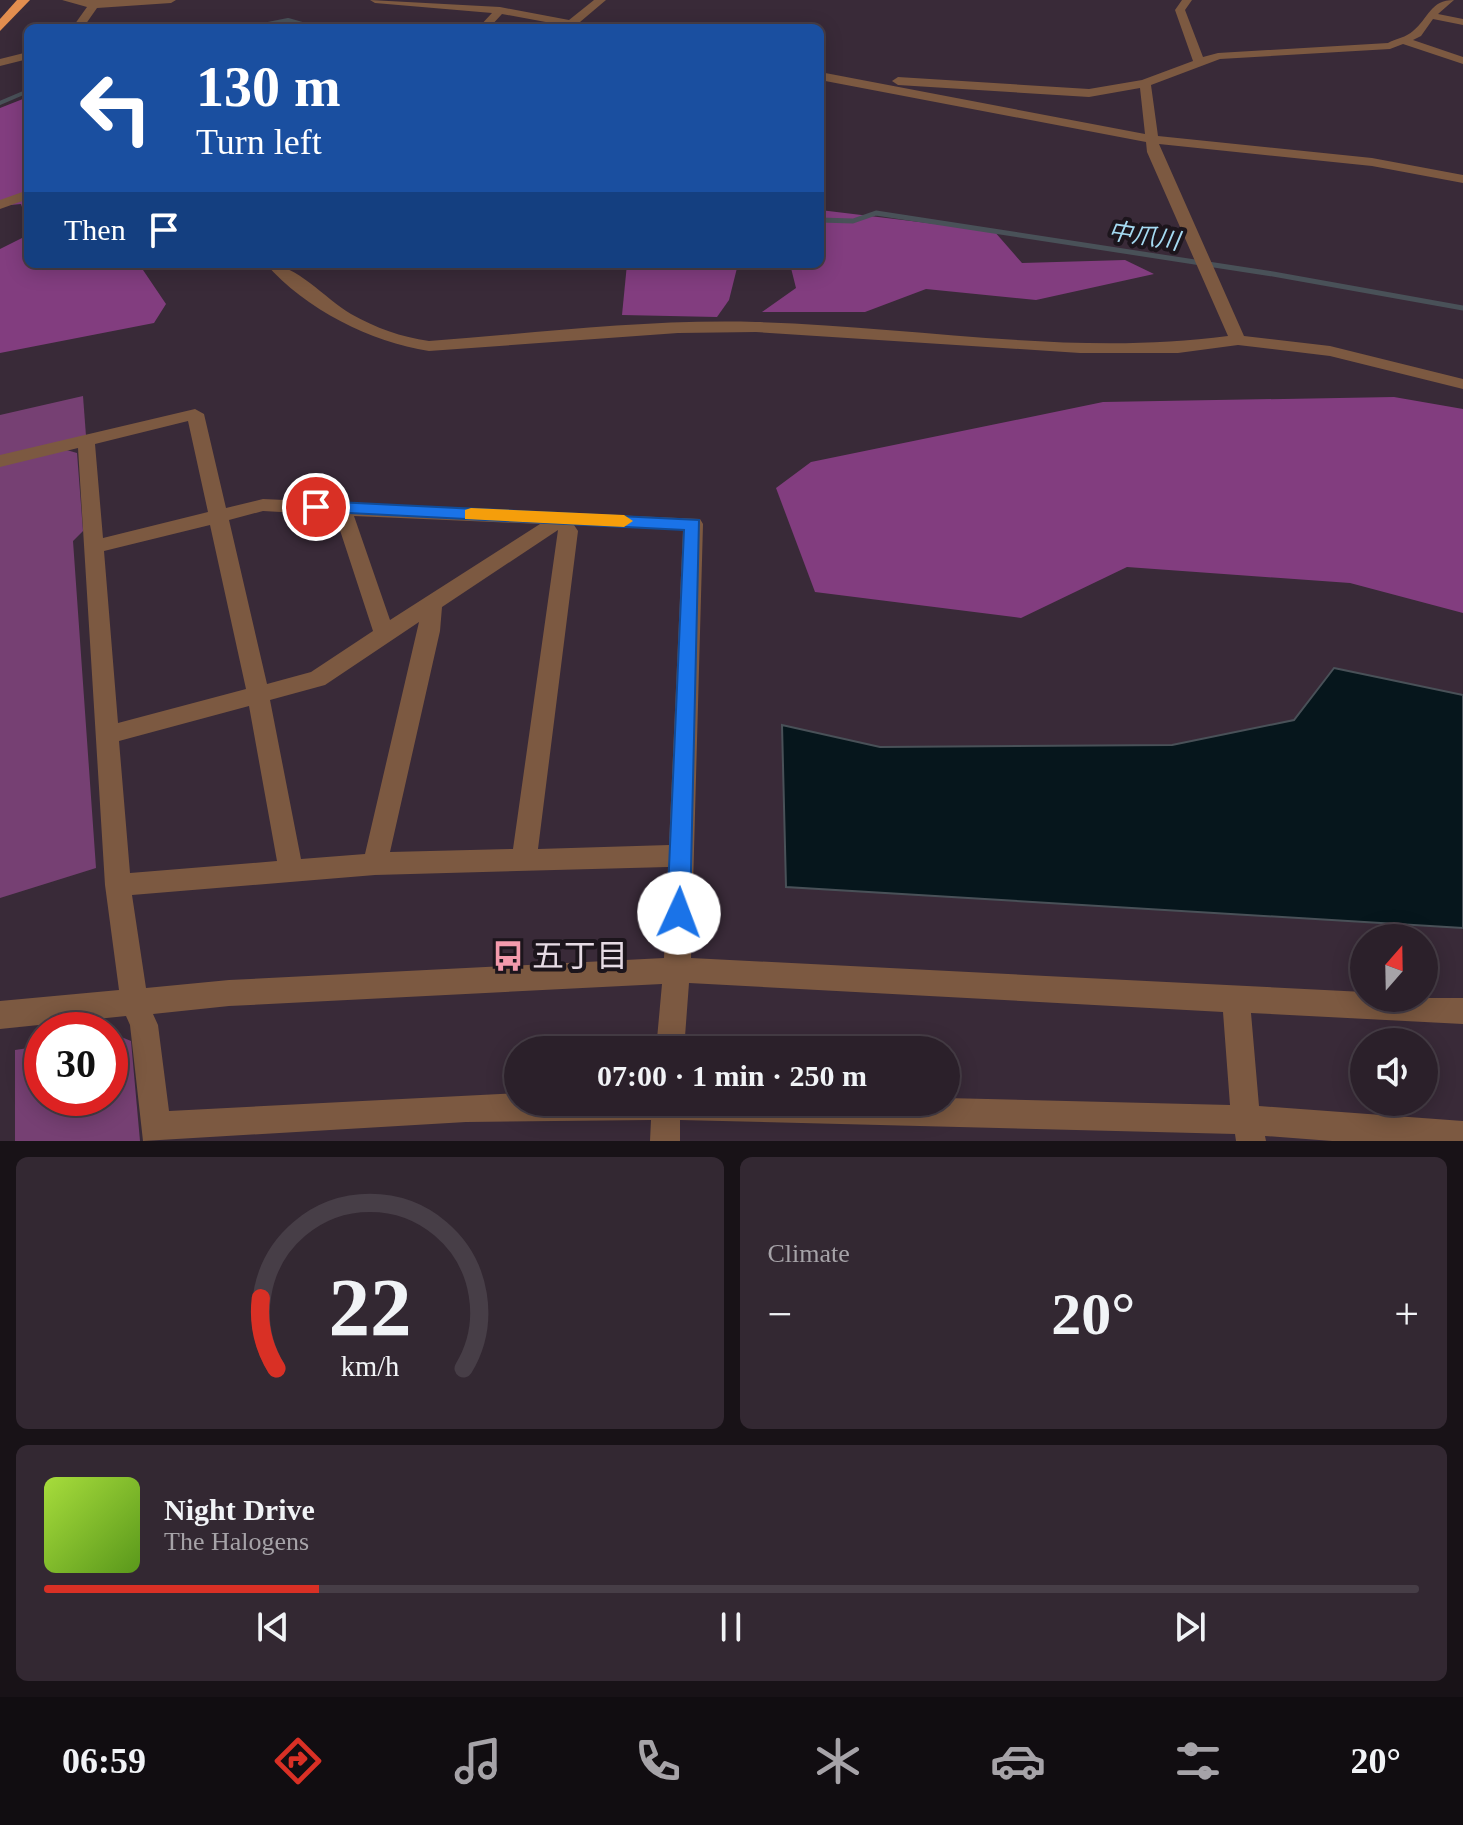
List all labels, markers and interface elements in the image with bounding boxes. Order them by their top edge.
icon: left [64,56,168,160]
text: 130 m [196,56,341,118]
text: Turn left [196,122,322,162]
icon: arrive [142,208,186,252]
text: Then [64,213,126,246]
water label: 中爪川 [1106,218,1185,255]
pin [282,473,350,541]
icon: arrive [294,485,338,529]
position arrow [637,871,721,955]
north arrow [1350,924,1438,1012]
map controls [1350,924,1438,1116]
place label: 五丁目 [532,938,628,974]
bus stop icon: 五丁目 [491,939,525,973]
speed limit sign: 30 [24,1012,128,1116]
button: sound [1350,1028,1438,1116]
text: 07:00 · 1 min · 250 m [597,1059,867,1092]
text: Climate [768,1239,850,1268]
text: 22 [328,1261,411,1353]
text: 20° [1051,1281,1135,1347]
text: − [768,1290,792,1339]
text: + [1394,1290,1419,1339]
text: km/h [340,1351,399,1382]
text: Night Drive [164,1493,315,1526]
text: The Halogens [164,1527,309,1556]
icon: previous [251,1605,295,1649]
icon: pause [709,1605,753,1649]
icon: next [1168,1605,1212,1649]
icon: directions [270,1733,326,1789]
icon: music [450,1733,506,1789]
icon: phone [630,1733,686,1789]
icon: climate [810,1733,866,1789]
icon: car [990,1733,1046,1789]
icon: filters [1170,1733,1226,1789]
text: 06:59 [62,1741,146,1781]
text: 20° [1350,1741,1401,1781]

